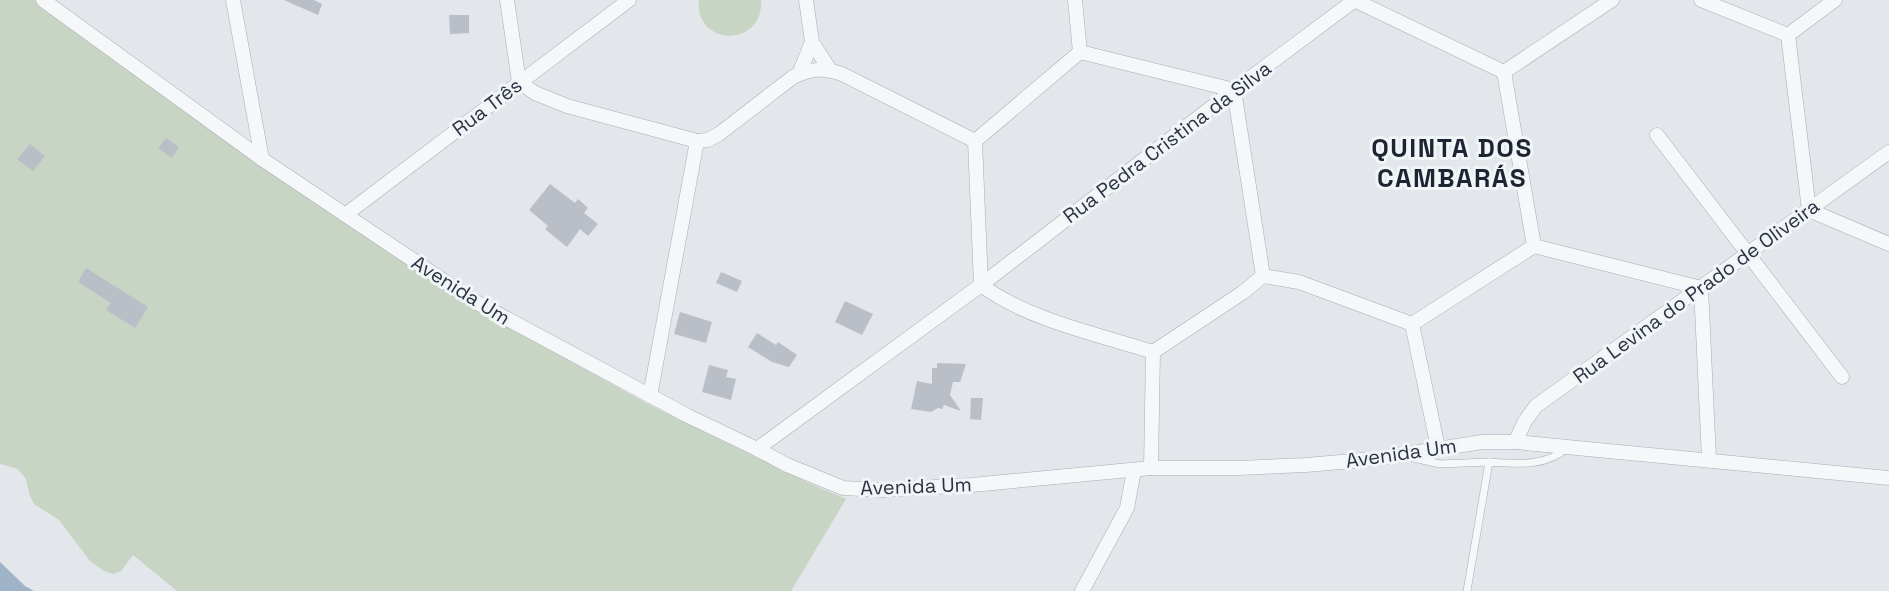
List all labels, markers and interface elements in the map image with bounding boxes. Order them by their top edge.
street label: Rua Pedra Cristina da Silva [1058,55,1276,229]
street label: Rua Três [447,72,527,142]
district label: QUINTA DOS CAMBARÁS [1371,131,1533,195]
street label: Rua Levina do Prado de Oliveira [1568,193,1824,389]
street label: Avenida Um [407,249,515,331]
street label: Avenida Um [1344,432,1458,474]
street label: Avenida Um [860,471,972,501]

